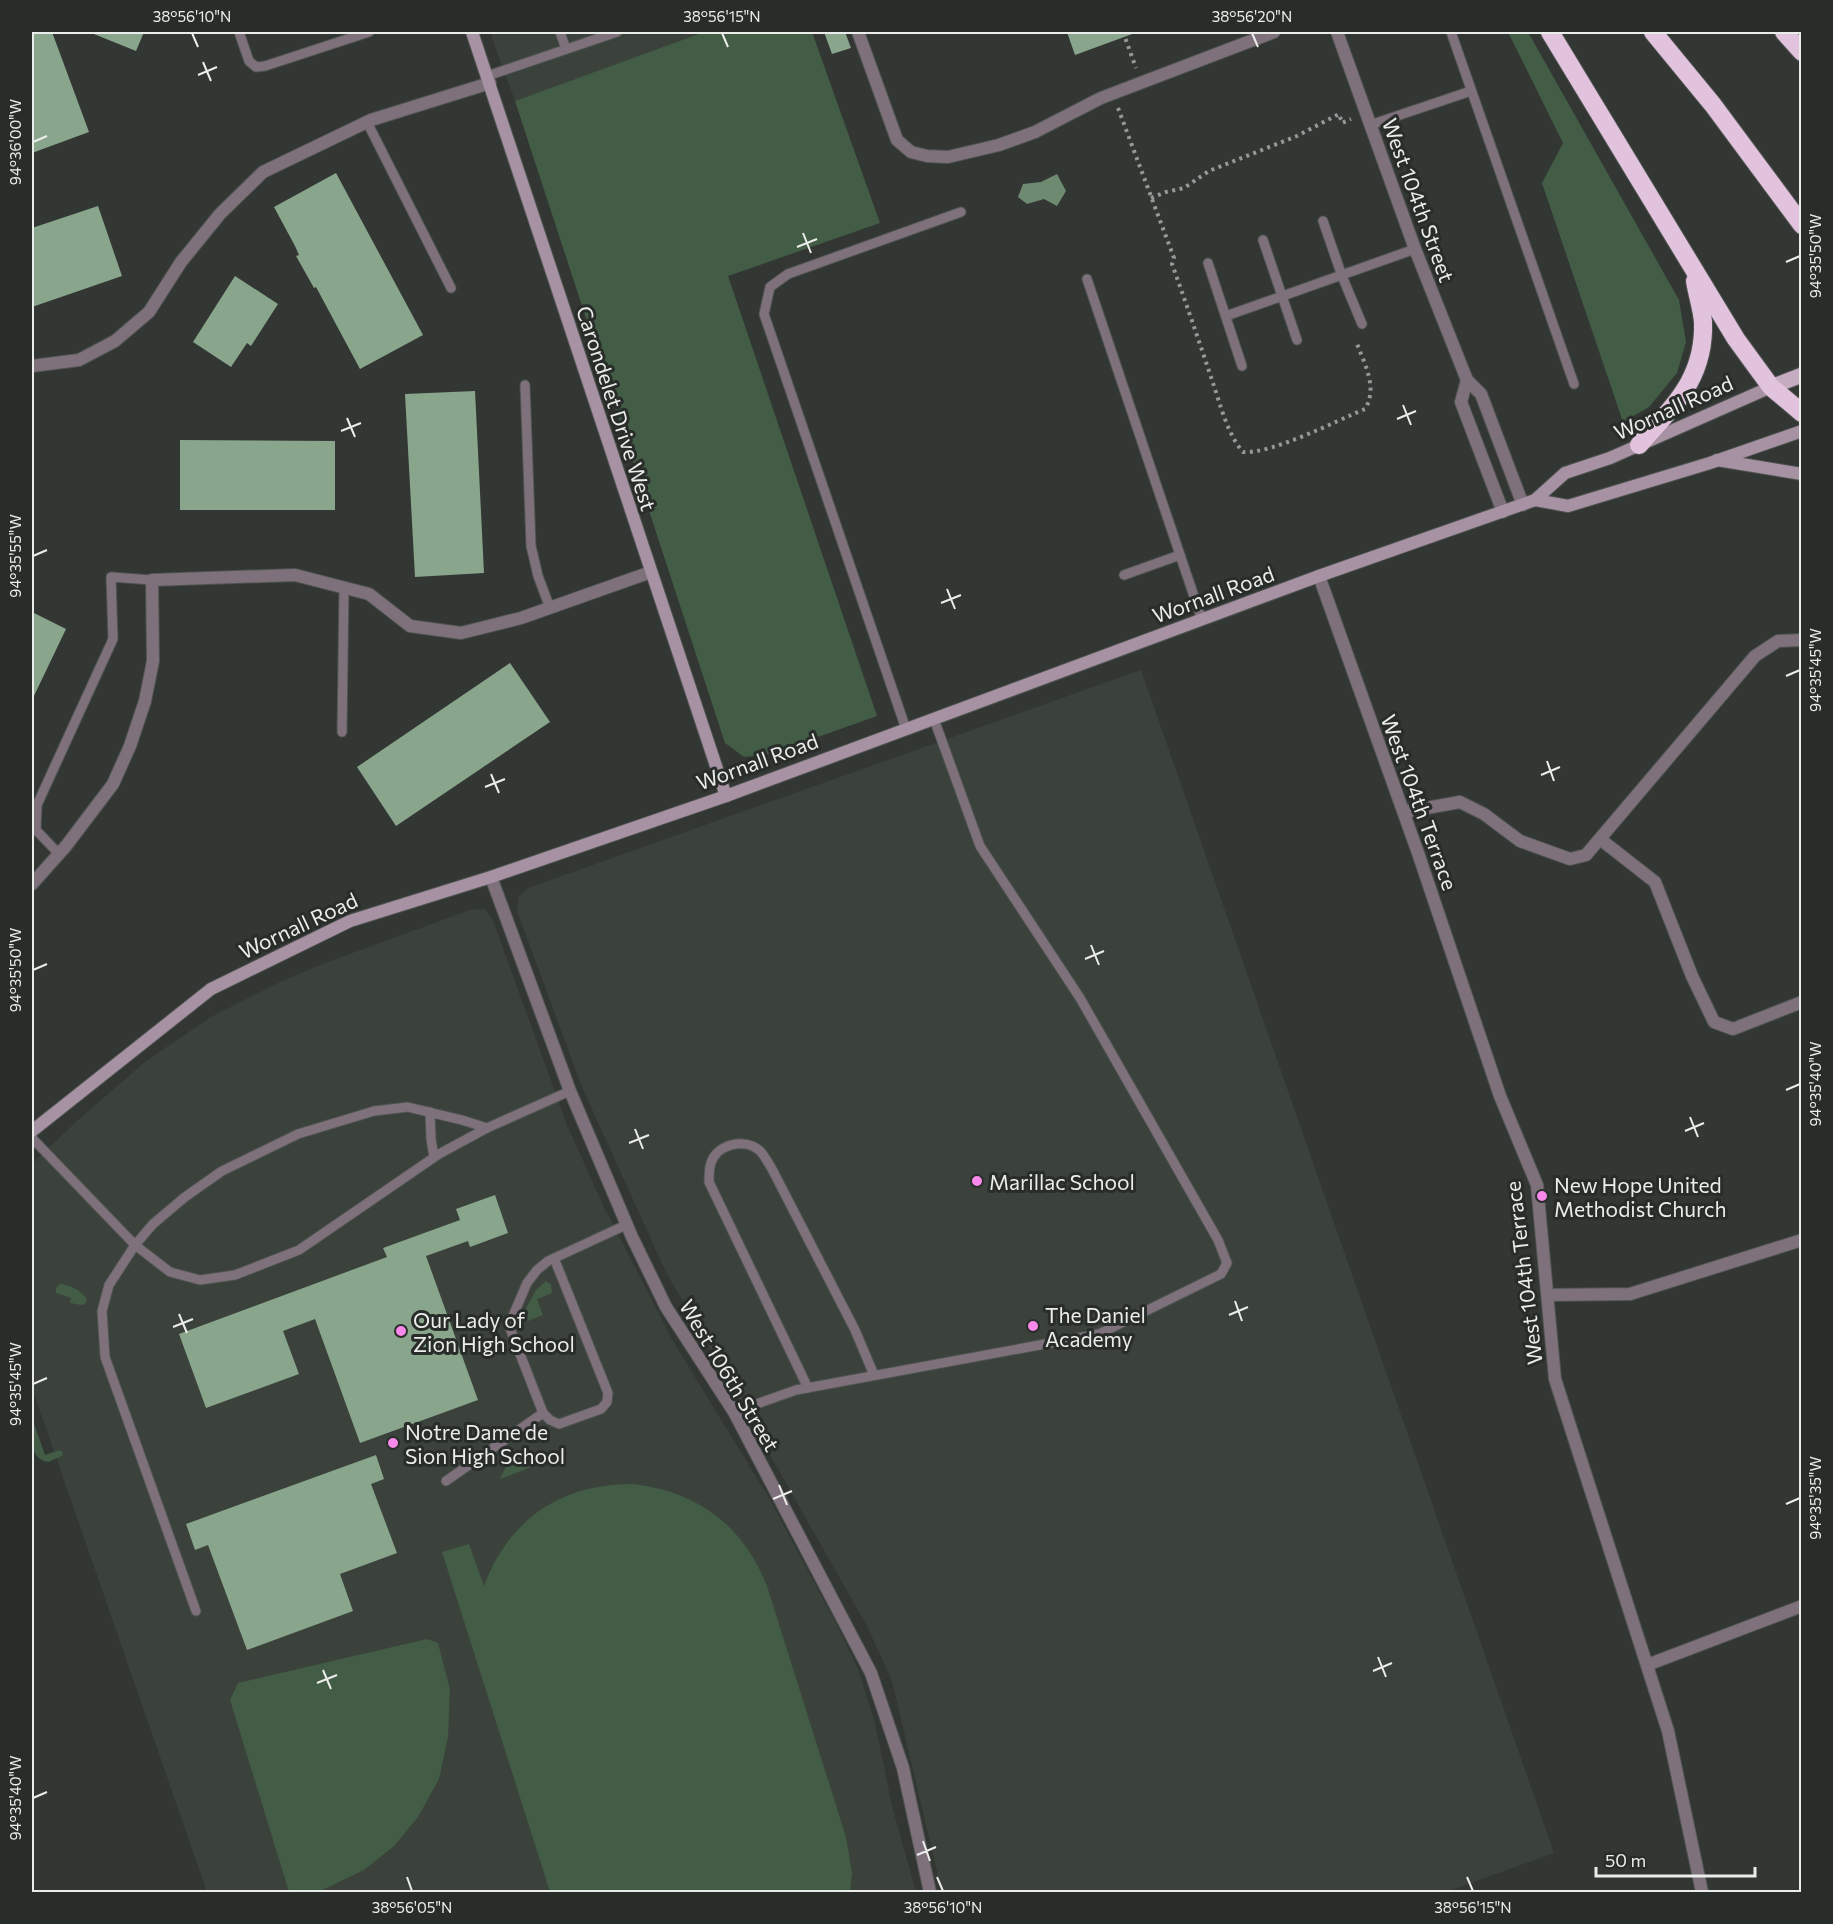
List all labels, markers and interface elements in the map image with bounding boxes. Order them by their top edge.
text: 38°56'10"N [153,7,231,25]
text: 38°56'15"N [683,7,761,25]
text: 38°56'20"N [1212,7,1292,25]
text: 94°36'00"W [6,99,24,185]
street label: West 104th Street [1378,115,1460,285]
text: 94°35'50"W [1806,214,1824,298]
street label: Carondelet Drive West [572,302,662,514]
street label: Wornall Road [1610,370,1736,444]
text: 94°35'55"W [6,514,24,598]
street label: Wornall Road [1149,560,1277,628]
text: 94°35'45"W [1806,628,1824,712]
street label: West 104th Terrace [1377,711,1463,893]
street label: Wornall Road [693,727,821,795]
street label: Wornall Road [235,887,361,963]
text: 94°35'50"W [6,928,24,1012]
text: 94°35'40"W [1806,1042,1824,1127]
place label: Marillac School [989,1169,1135,1194]
place label: New Hope United Methodist Church [1554,1172,1726,1221]
marker: Marillac School [970,1174,984,1188]
street label: West 104th Terrace [1499,1180,1547,1366]
marker: New Hope United Methodist Church [1535,1189,1549,1203]
street label: West 106th Street [675,1295,785,1455]
place label: The Daniel Academy [1045,1302,1146,1351]
place label: Our Lady of Zion High School [413,1307,575,1356]
marker: The Daniel Academy [1026,1319,1040,1333]
marker: Our Lady of Zion High School [394,1324,408,1338]
text: 94°35'45"W [6,1342,24,1426]
place label: Notre Dame de Sion High School [405,1419,565,1468]
marker: Notre Dame de Sion High School [386,1436,400,1450]
text: 94°35'35"W [1806,1456,1824,1540]
text: 94°35'40"W [6,1756,24,1841]
scale bar [1596,1840,1755,1878]
text: 50 m [1605,1849,1646,1871]
text: 38°56'05"N [372,1898,452,1916]
text: 38°56'10"N [904,1898,982,1916]
text: 38°56'15"N [1434,1898,1512,1916]

